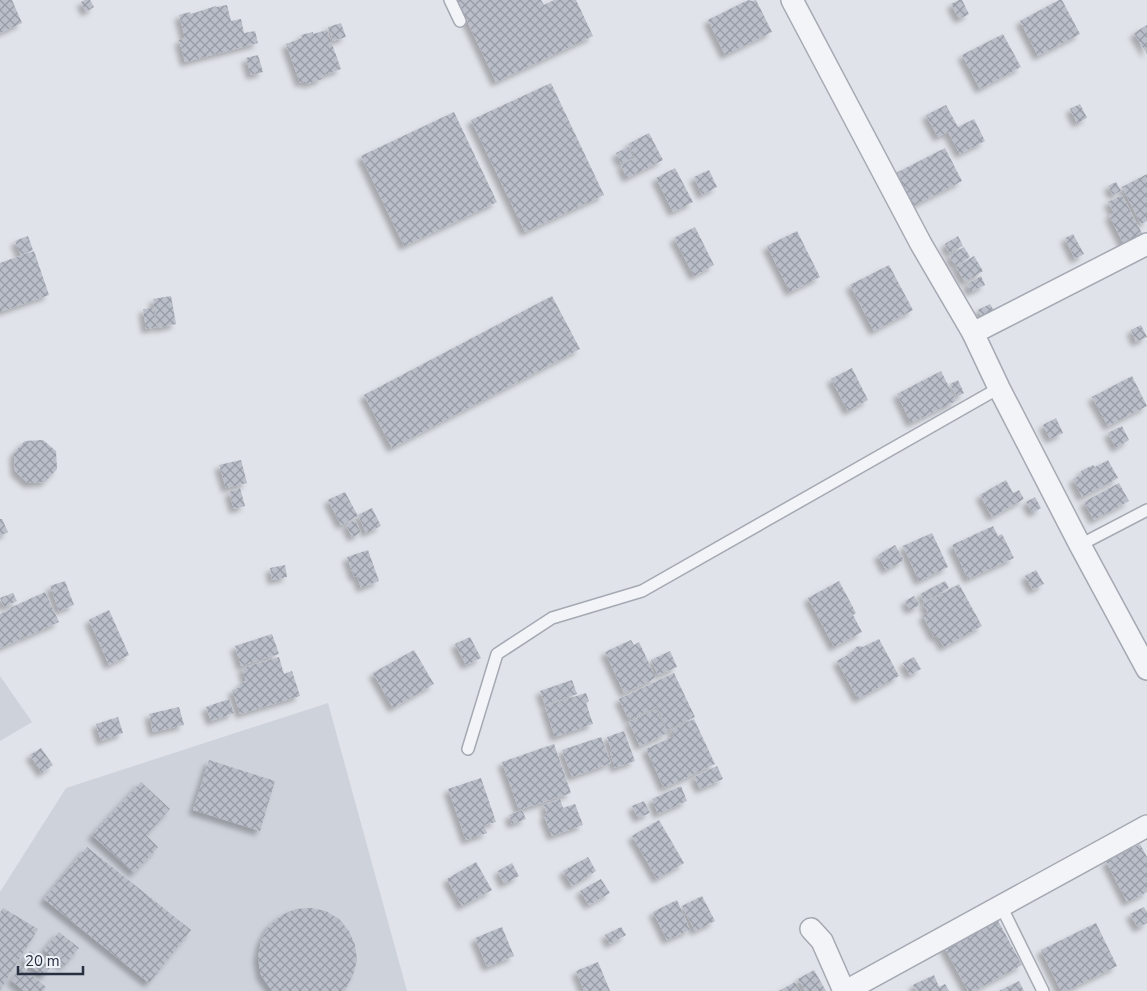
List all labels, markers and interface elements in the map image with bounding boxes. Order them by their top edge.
scale bar [18,944,82,976]
text: 20 m [25,951,60,971]

